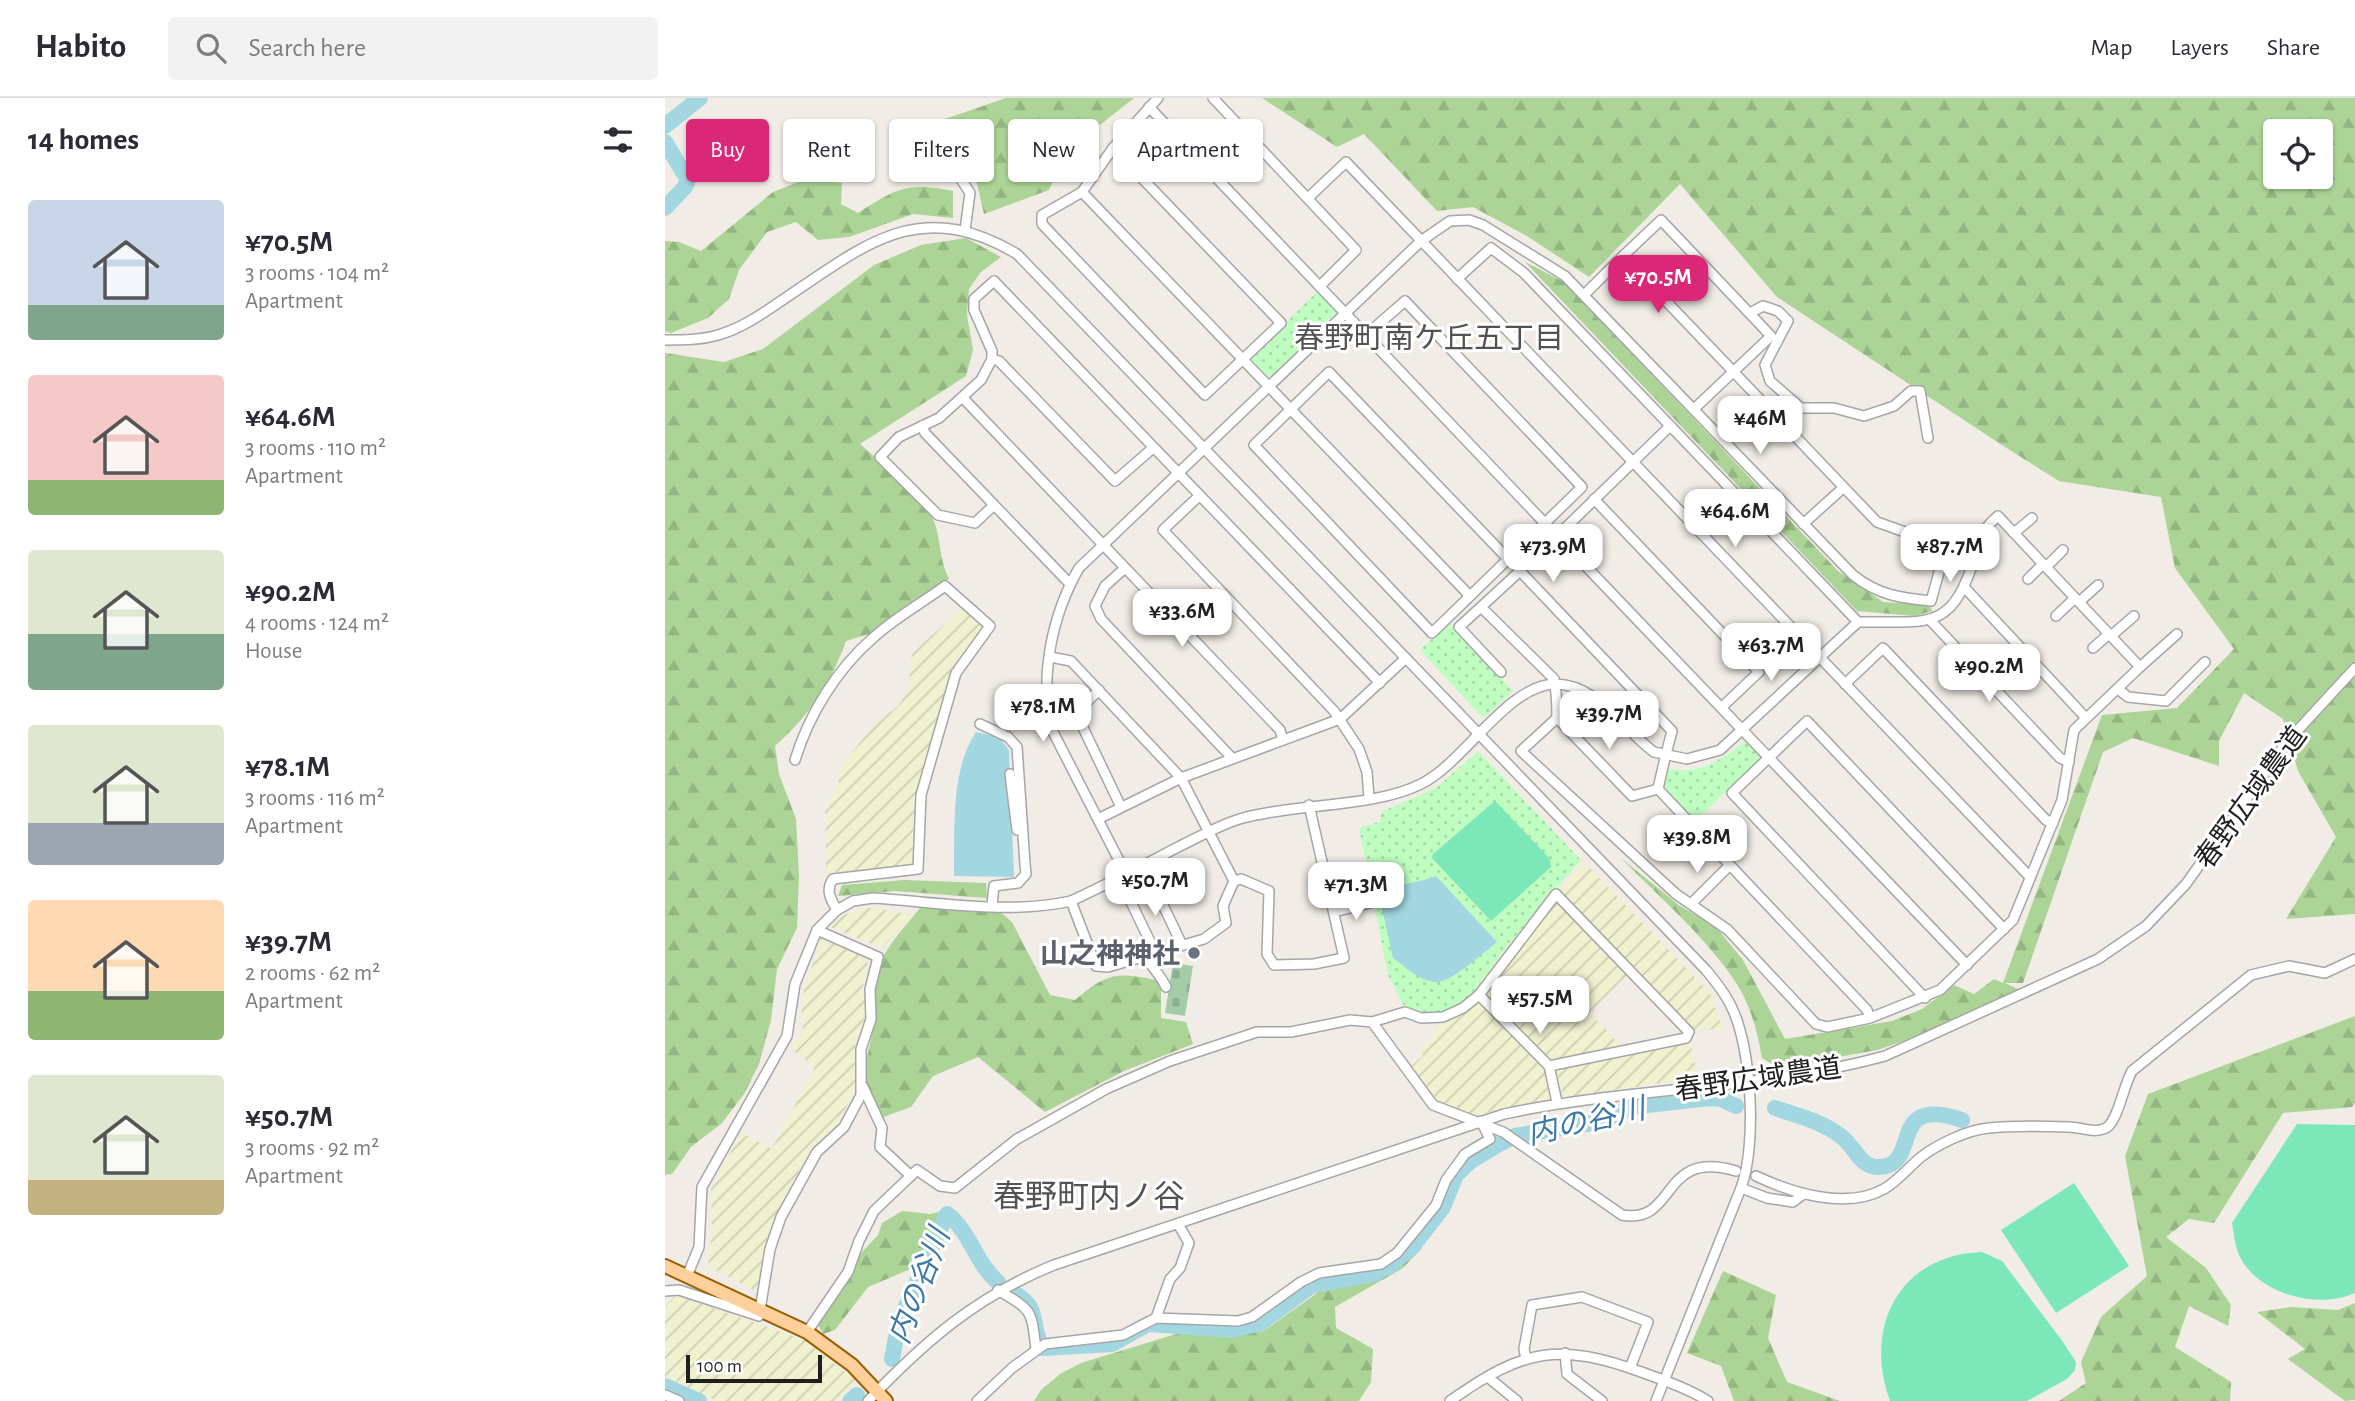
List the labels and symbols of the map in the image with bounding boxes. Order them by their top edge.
pin: ¥70.5M [1601,256,1715,315]
district label: 春野町南ケ丘五丁目 [1294,322,1564,354]
pin: ¥46M [1719,396,1801,456]
pin: ¥64.6M [1678,490,1792,549]
pin: ¥73.9M [1496,524,1610,584]
pin: ¥87.7M [1893,524,2007,584]
pin: ¥33.6M [1125,589,1239,649]
pin: ¥63.7M [1714,624,1828,683]
pin: ¥90.2M [1932,644,2046,704]
pin: ¥78.1M [986,684,1100,744]
pin: ¥39.7M [1552,692,1666,751]
street label: 春野広域農道 [2189,721,2312,874]
pin: ¥39.8M [1640,816,1754,875]
pin: ¥50.7M [1098,858,1212,918]
pin: ¥71.3M [1299,862,1413,922]
place label: 山之神神社 [1040,939,1180,969]
marker: 山之神神社 [1186,945,1202,961]
pin: ¥57.5M [1483,976,1597,1036]
street label: 春野広域農道 [1673,1052,1843,1106]
water label: 内の谷川 [1524,1091,1651,1150]
district label: 春野町内ノ谷 [993,1180,1185,1213]
water label: 内の谷川 [883,1221,957,1348]
scale bar [686,1352,823,1384]

